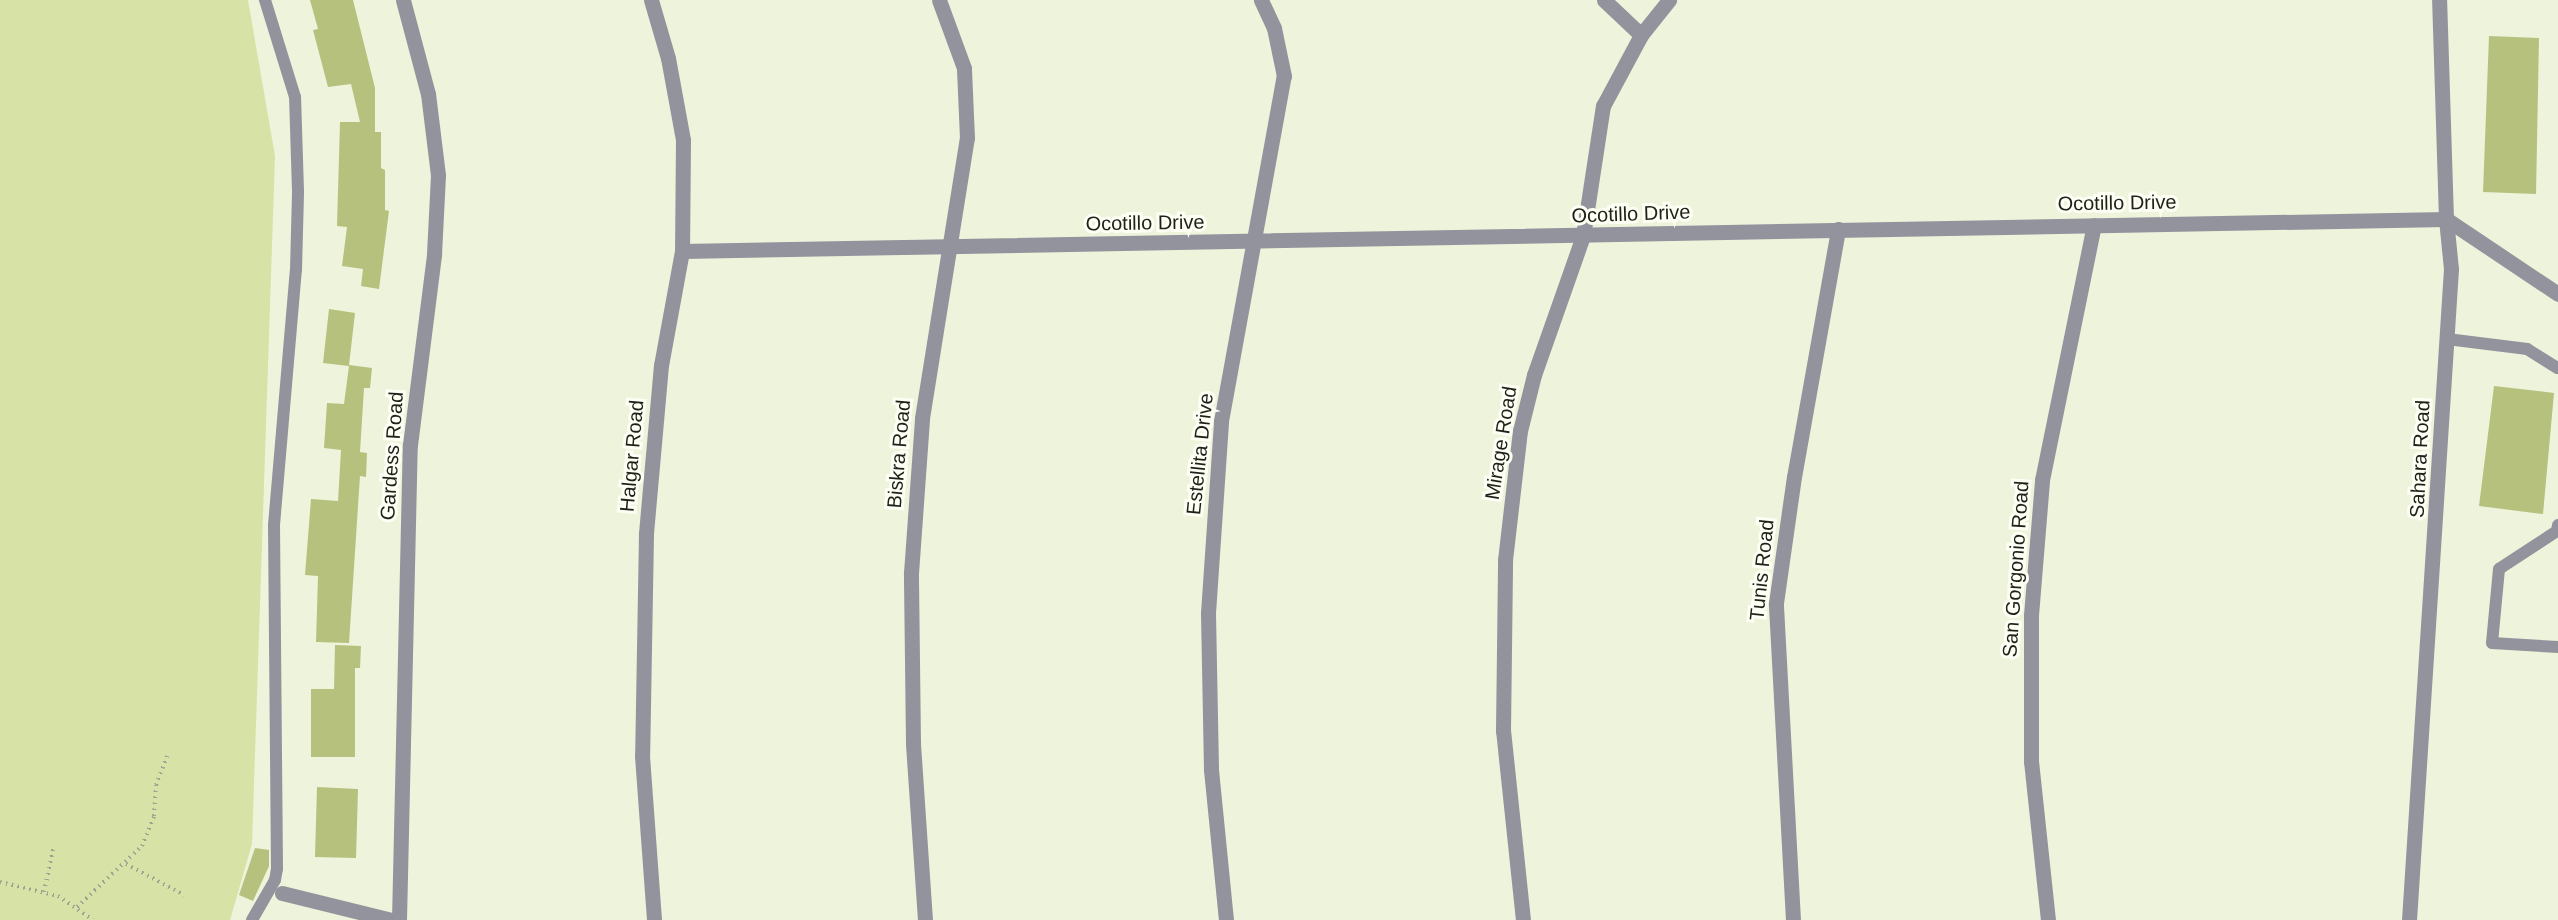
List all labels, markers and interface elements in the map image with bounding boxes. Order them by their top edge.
street label: Ocotillo Drive [2057,190,2177,216]
street label: Ocotillo Drive [1571,200,1691,228]
street label: Ocotillo Drive [1085,210,1205,236]
street label: Mirage Road [1480,385,1522,501]
street label: Gardess Road [376,391,408,521]
street label: Estellita Drive [1182,392,1218,516]
street label: Halgar Road [615,399,649,513]
street label: Biskra Road [882,399,916,509]
street label: Sahara Road [2405,400,2435,518]
street label: San Gorgonio Road [1998,480,2034,658]
street label: Tunis Road [1745,518,1779,622]

